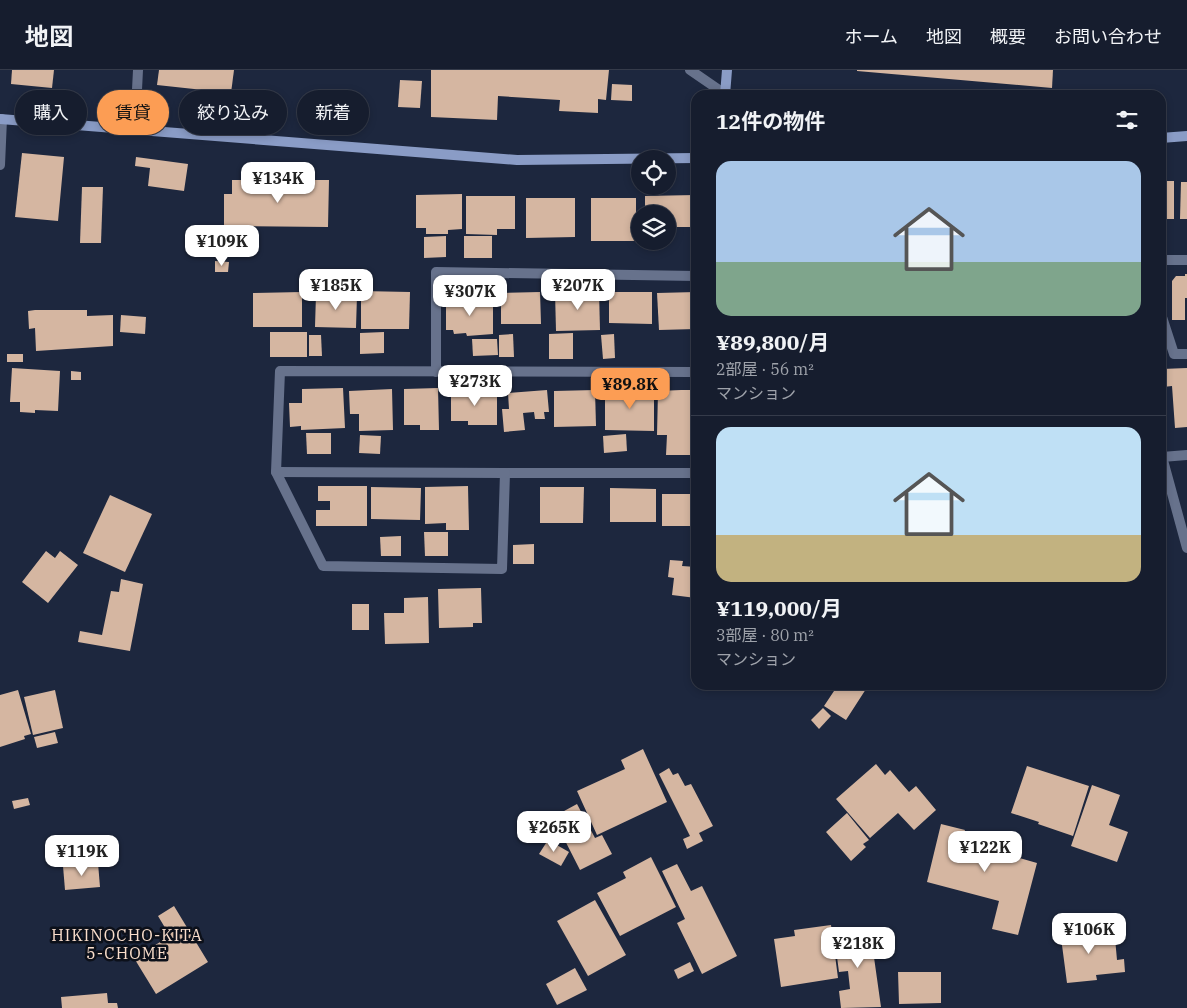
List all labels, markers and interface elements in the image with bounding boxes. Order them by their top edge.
text: 地図 [25,20,73,52]
text: ホーム [845,25,898,48]
text: 地図 [926,25,962,48]
text: 概要 [990,25,1026,48]
text: お問い合わせ [1054,25,1162,48]
chip: 購入 [15,90,87,135]
chip: 賃貸 [97,90,169,135]
chip: 絞り込み [179,90,287,135]
chip: 新着 [297,90,369,135]
icon: filters [1113,106,1141,134]
text: 12件の物件 [716,107,825,135]
map controls [631,150,676,250]
button: locate [631,150,676,195]
pin: ¥134K [243,162,313,204]
text: ¥134K [252,168,304,188]
icon: home [884,194,974,284]
button: layers [631,205,676,250]
pin: ¥109K [187,224,257,267]
text: ¥109K [196,231,248,251]
pin: ¥185K [301,268,371,311]
pin: ¥207K [543,268,613,311]
pin: ¥307K [435,274,505,317]
text: ¥185K [310,275,362,295]
text: ¥207K [552,275,604,295]
text: ¥307K [444,281,496,301]
text: ¥89,800/月 [716,328,829,356]
text: 2部屋 · 56 m² [716,359,814,379]
pin: ¥273K [440,364,510,407]
pin: ¥89.8K [589,368,671,410]
text: ¥273K [449,371,501,391]
text: ¥89.8K [602,374,658,394]
text: マンション [716,383,796,403]
icon: home [884,459,974,549]
text: ¥119,000/月 [716,594,842,622]
text: 3部屋 · 80 m² [716,625,814,645]
text: マンション [716,649,796,669]
pin: ¥265K [519,810,589,853]
text: ¥265K [528,817,580,837]
pin: ¥122K [950,830,1020,873]
pin: ¥119K [47,834,117,877]
text: ¥122K [959,837,1011,857]
text: ¥119K [56,841,108,861]
pin: ¥106K [1054,912,1124,955]
text: ¥106K [1063,919,1115,939]
district label: HIKINOCHO-KITA 5-CHOME [51,925,203,963]
pin: ¥218K [823,926,893,969]
text: ¥218K [832,933,884,953]

